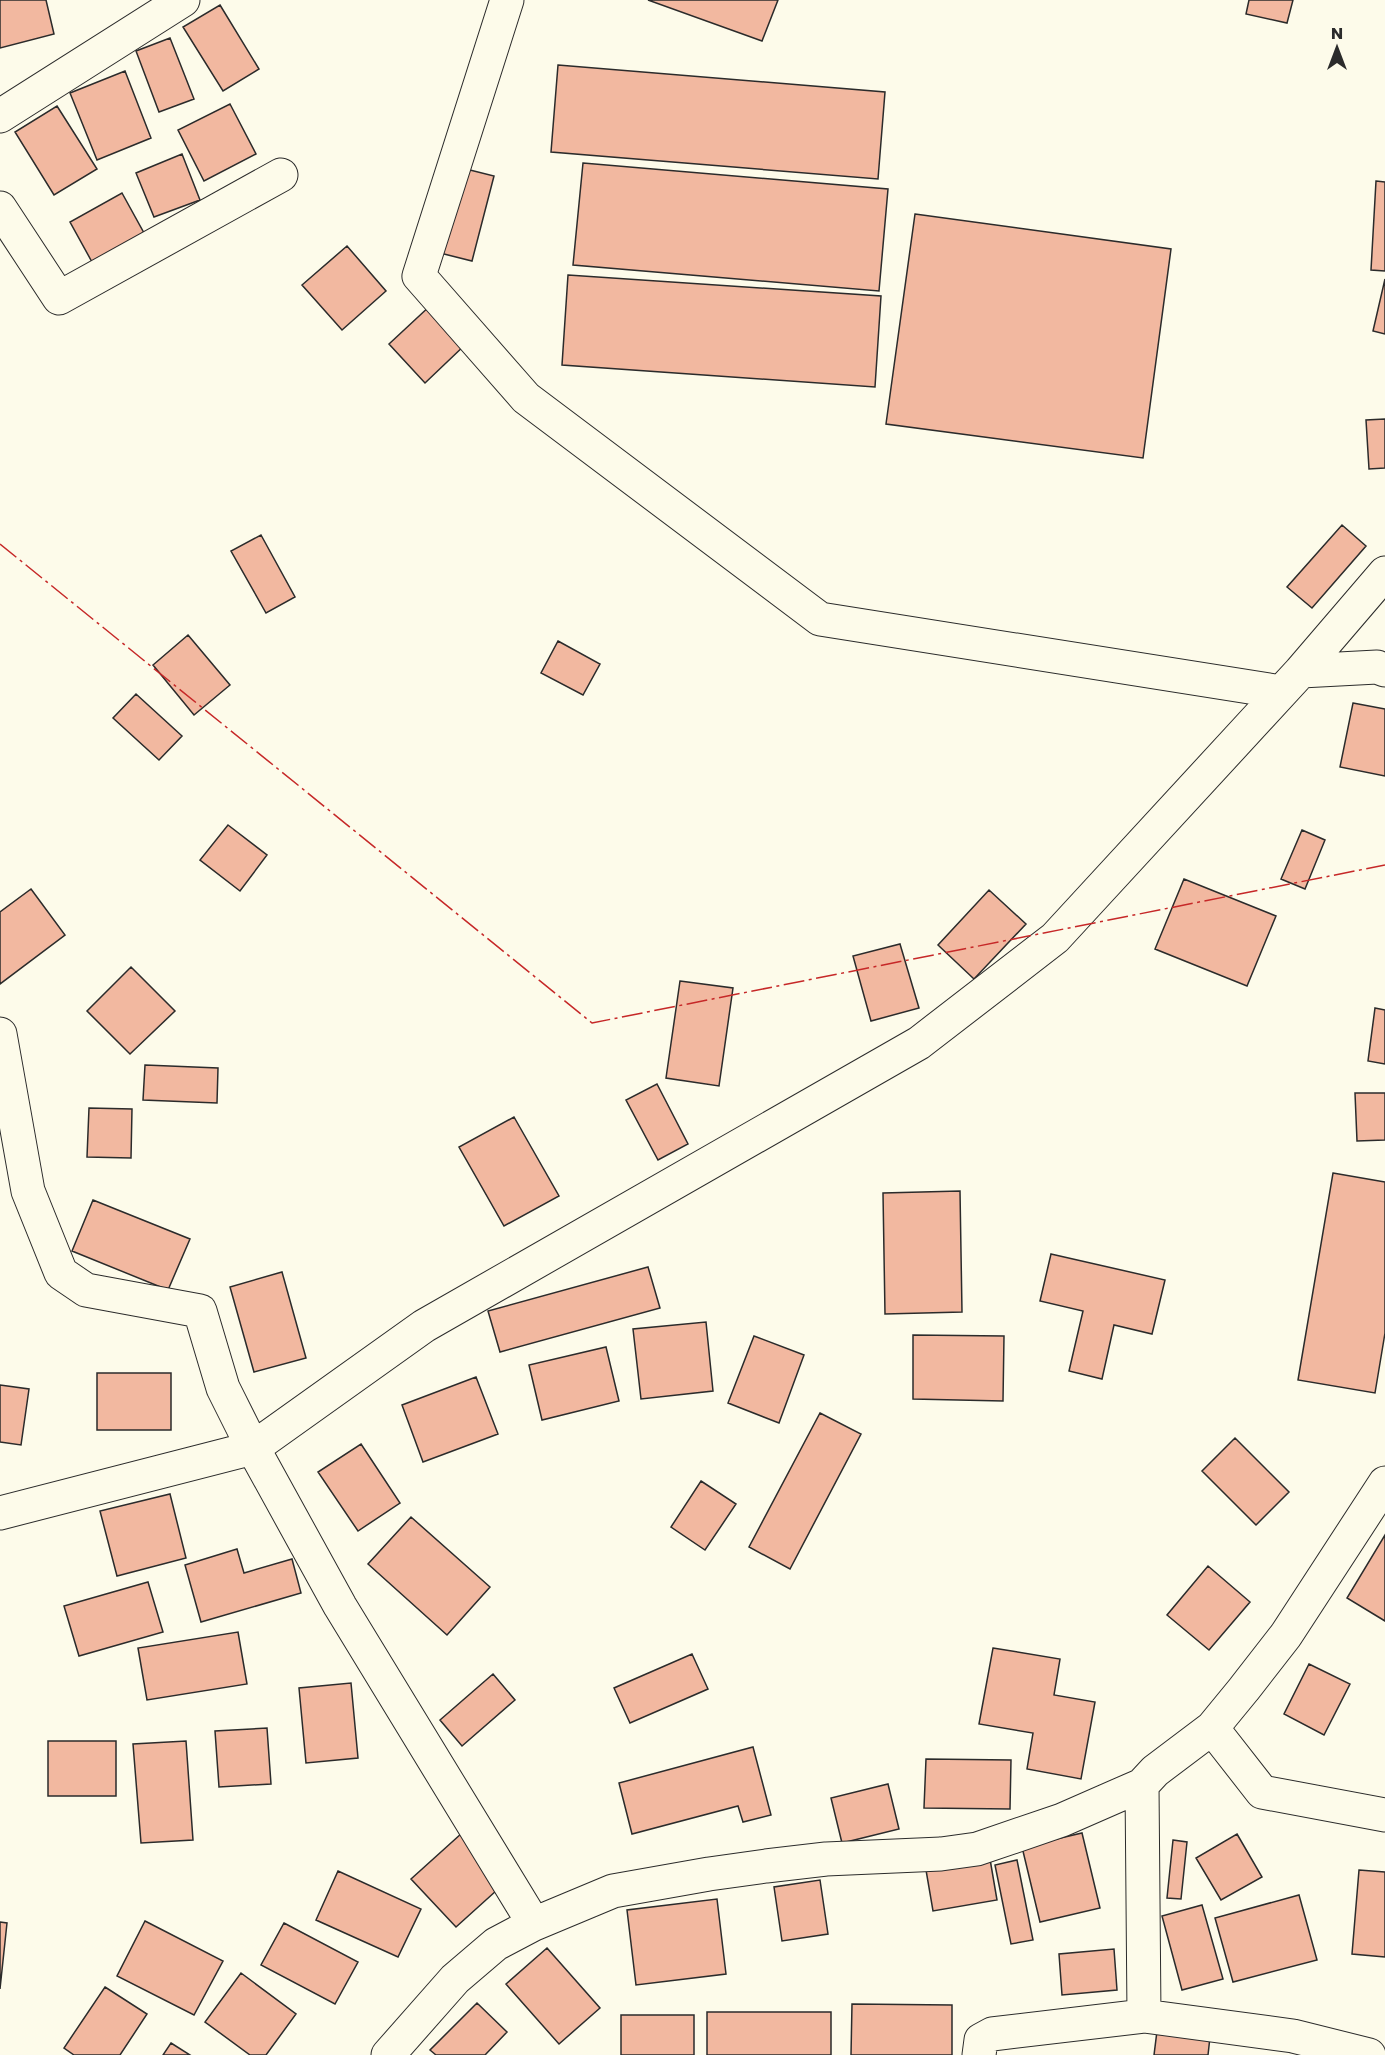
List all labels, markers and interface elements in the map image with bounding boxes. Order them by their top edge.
north arrow [1307,18,1367,78]
text: N [1331,22,1343,45]

